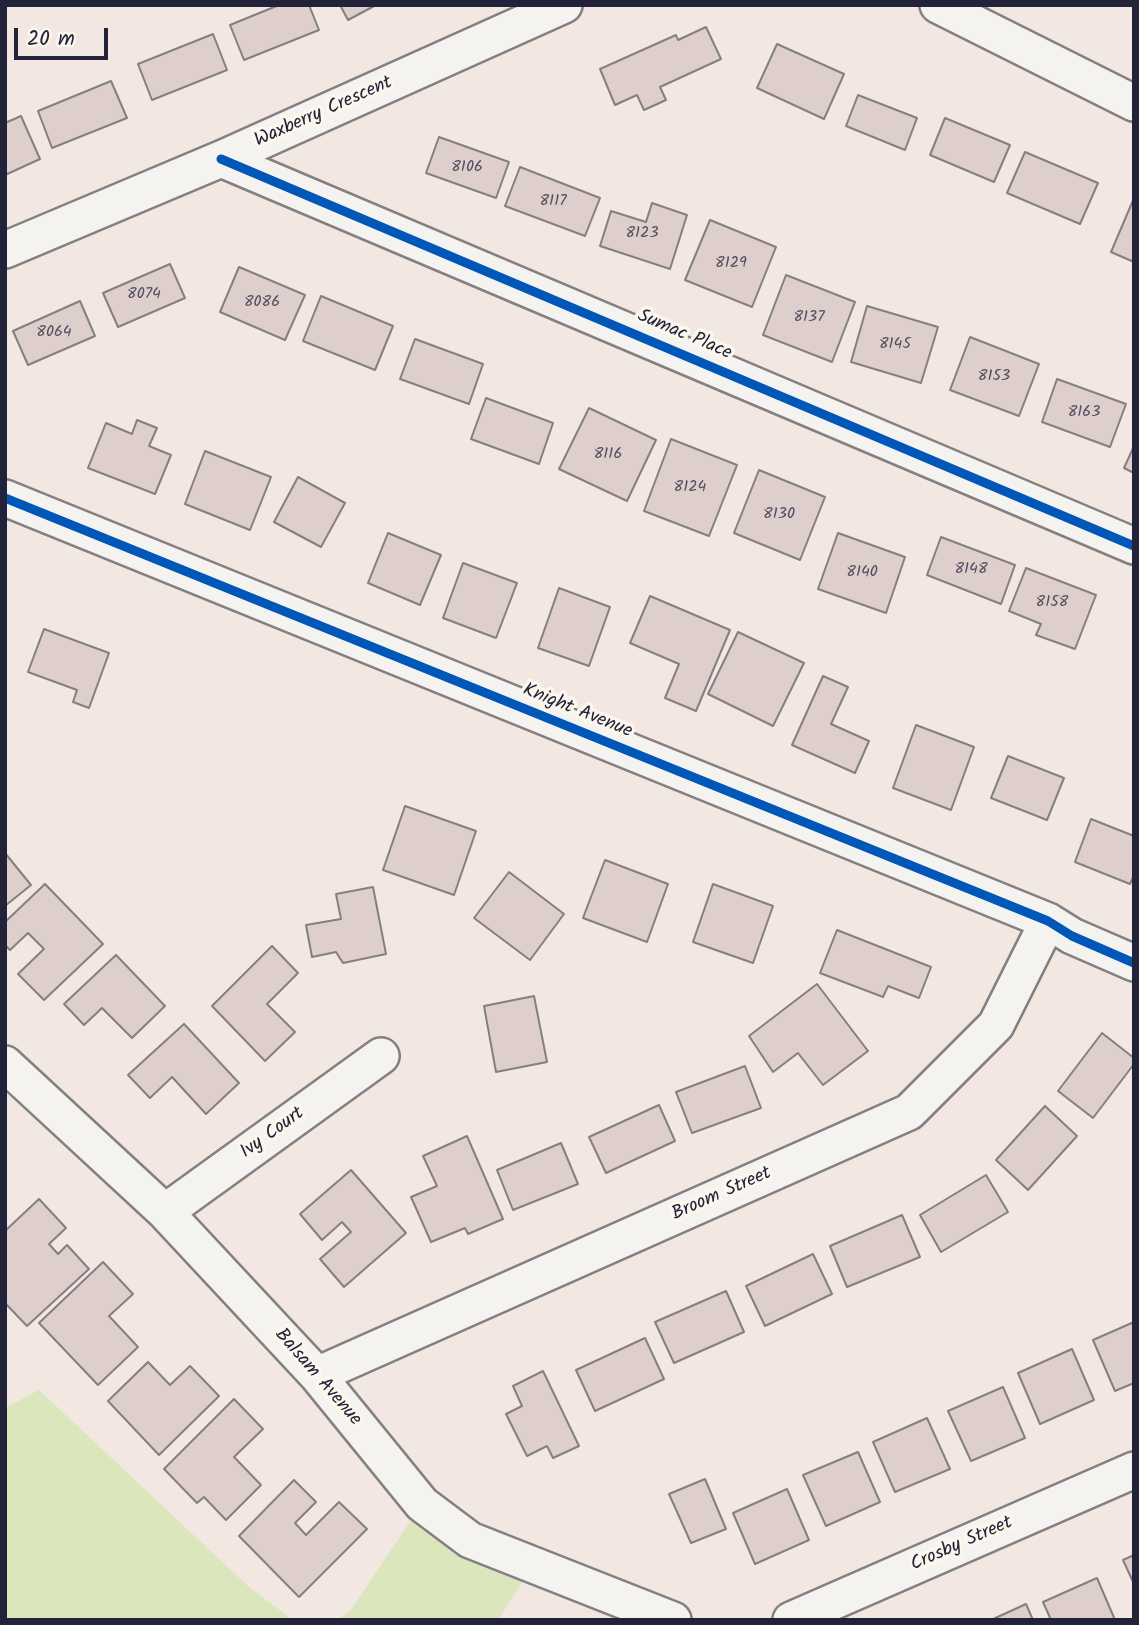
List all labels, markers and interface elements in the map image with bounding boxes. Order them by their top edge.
scale bar [18,14,112,58]
text: 20 m [27,23,75,56]
street label: Waxberry Crescent [252,72,396,154]
house number: 8106 [451,158,483,178]
house number: 8117 [539,192,567,212]
house number: 8123 [625,224,659,244]
house number: 8129 [715,254,747,274]
house number: 8074 [127,285,161,305]
house number: 8086 [244,293,280,313]
street label: Sumac Place [633,306,735,366]
house number: 8137 [793,308,825,328]
house number: 8064 [36,323,72,343]
house number: 8145 [879,335,911,355]
house number: 8153 [978,367,1010,387]
house number: 8163 [1068,403,1100,423]
house number: 8116 [594,445,622,465]
house number: 8124 [674,478,706,498]
house number: 8130 [763,505,795,525]
house number: 8148 [954,560,988,580]
house number: 8140 [846,563,878,583]
house number: 8158 [1036,593,1068,613]
street label: Knight Avenue [519,680,635,744]
street label: Ivy Court [237,1103,309,1165]
street label: Broom Street [669,1163,775,1227]
street label: Balsam Avenue [269,1325,365,1431]
street label: Crosby Street [908,1512,1016,1578]

